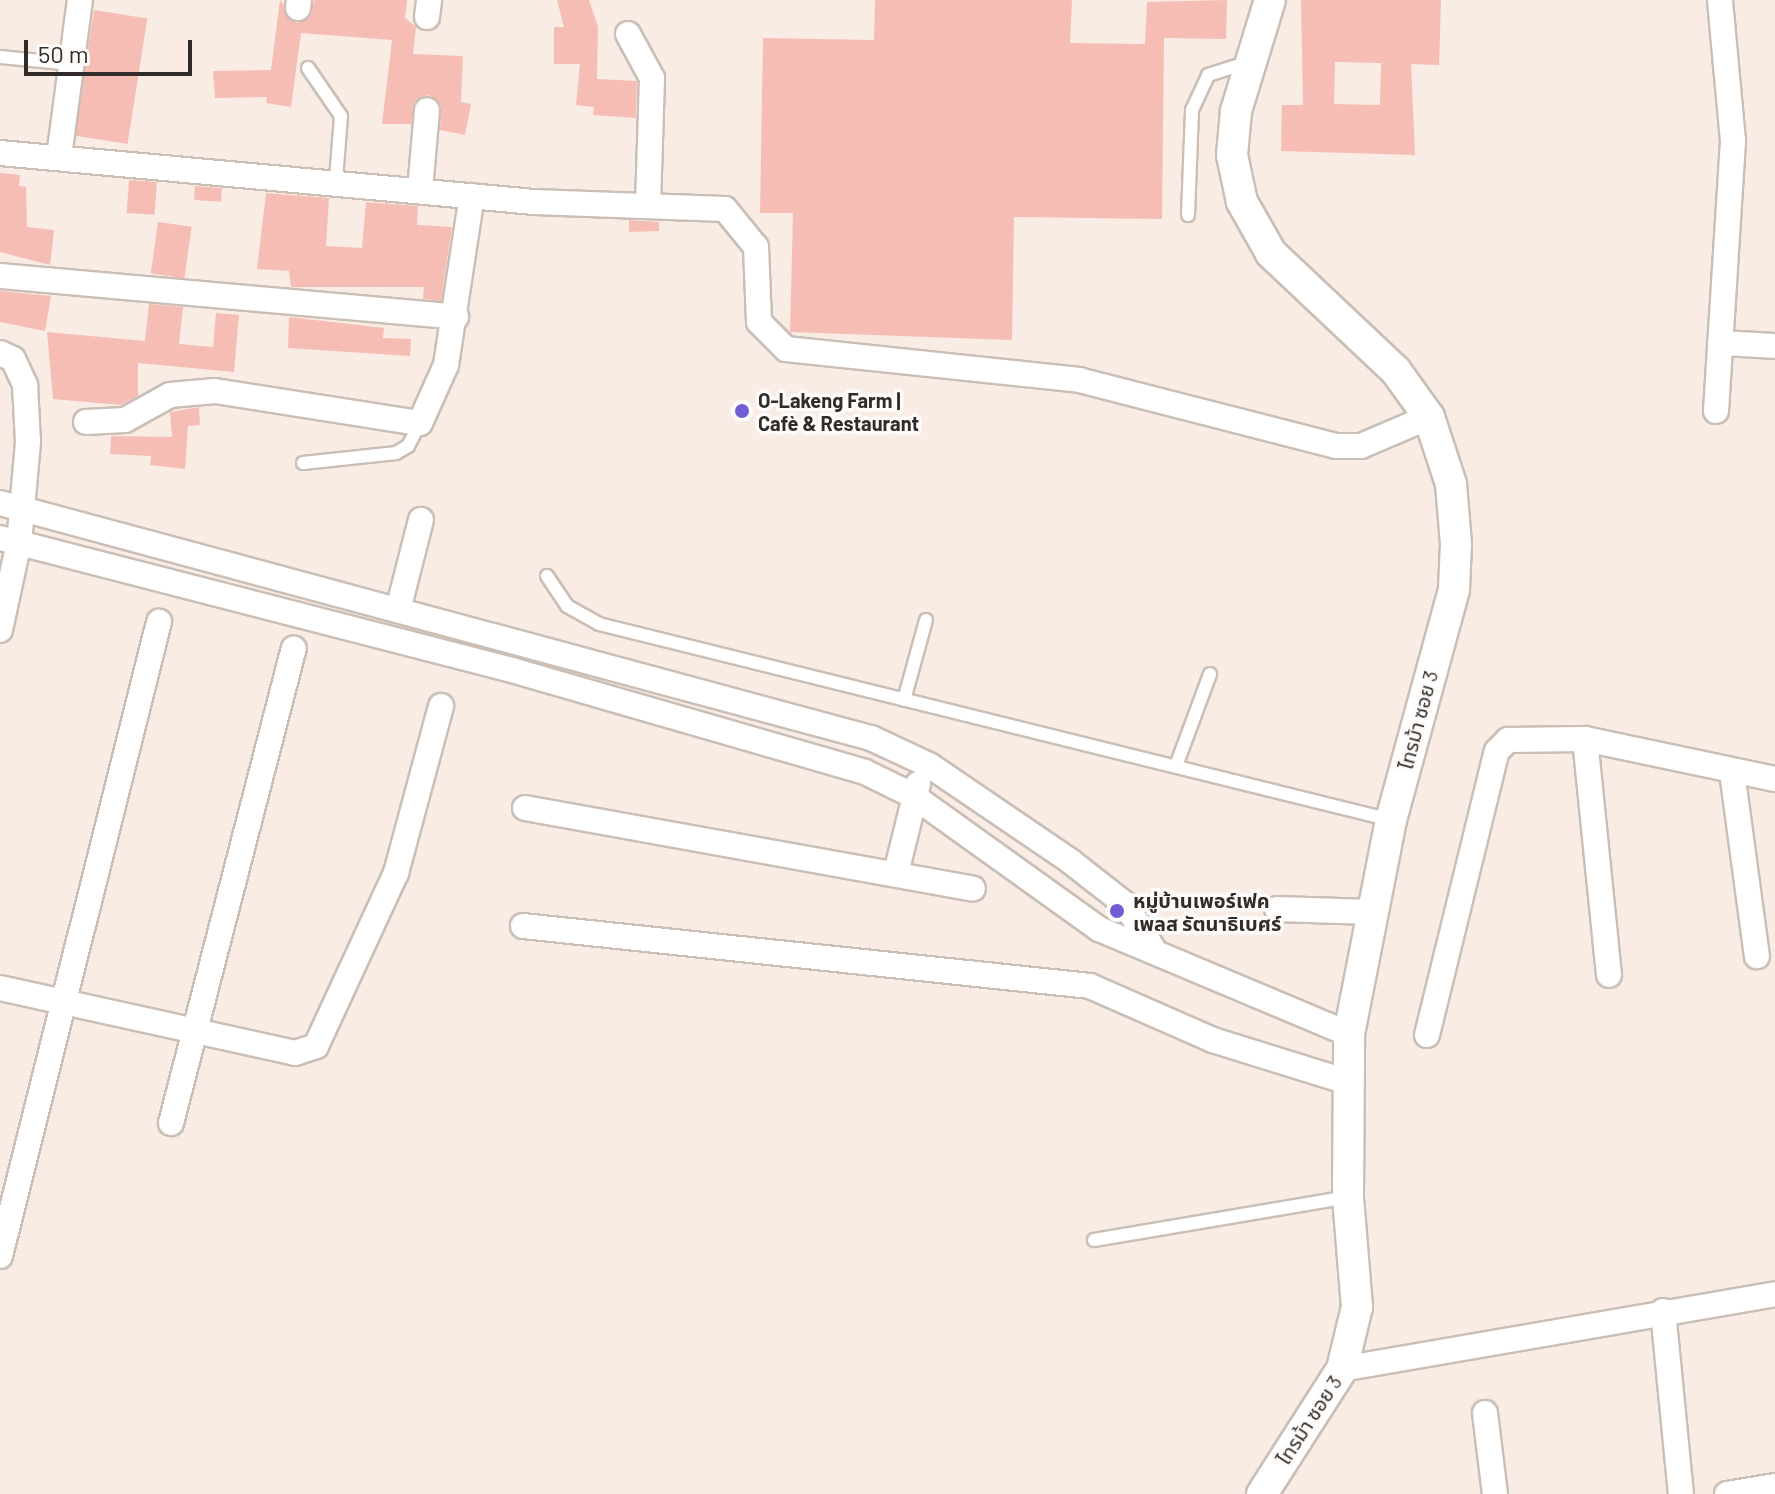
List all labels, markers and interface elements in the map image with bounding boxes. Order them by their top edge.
scale bar [28,24,196,74]
text: 50 m [38,39,89,68]
place label: O-Lakeng Farm | Cafè & Restaurant [758,388,919,435]
marker: O-Lakeng Farm | Cafè & Restaurant [733,402,751,420]
street label: ไทรม้า ซอย 3 [1393,668,1443,772]
place label: หมู่บ้านเพอร์เฟค เพลส รัตนาธิเบศร์ [1133,888,1281,935]
marker: หมู่บ้านเพอร์เฟค เพลส รัตนาธิเบศร์ [1108,902,1126,920]
street label: ไทรม้า ซอย 3 [1271,1371,1347,1469]

